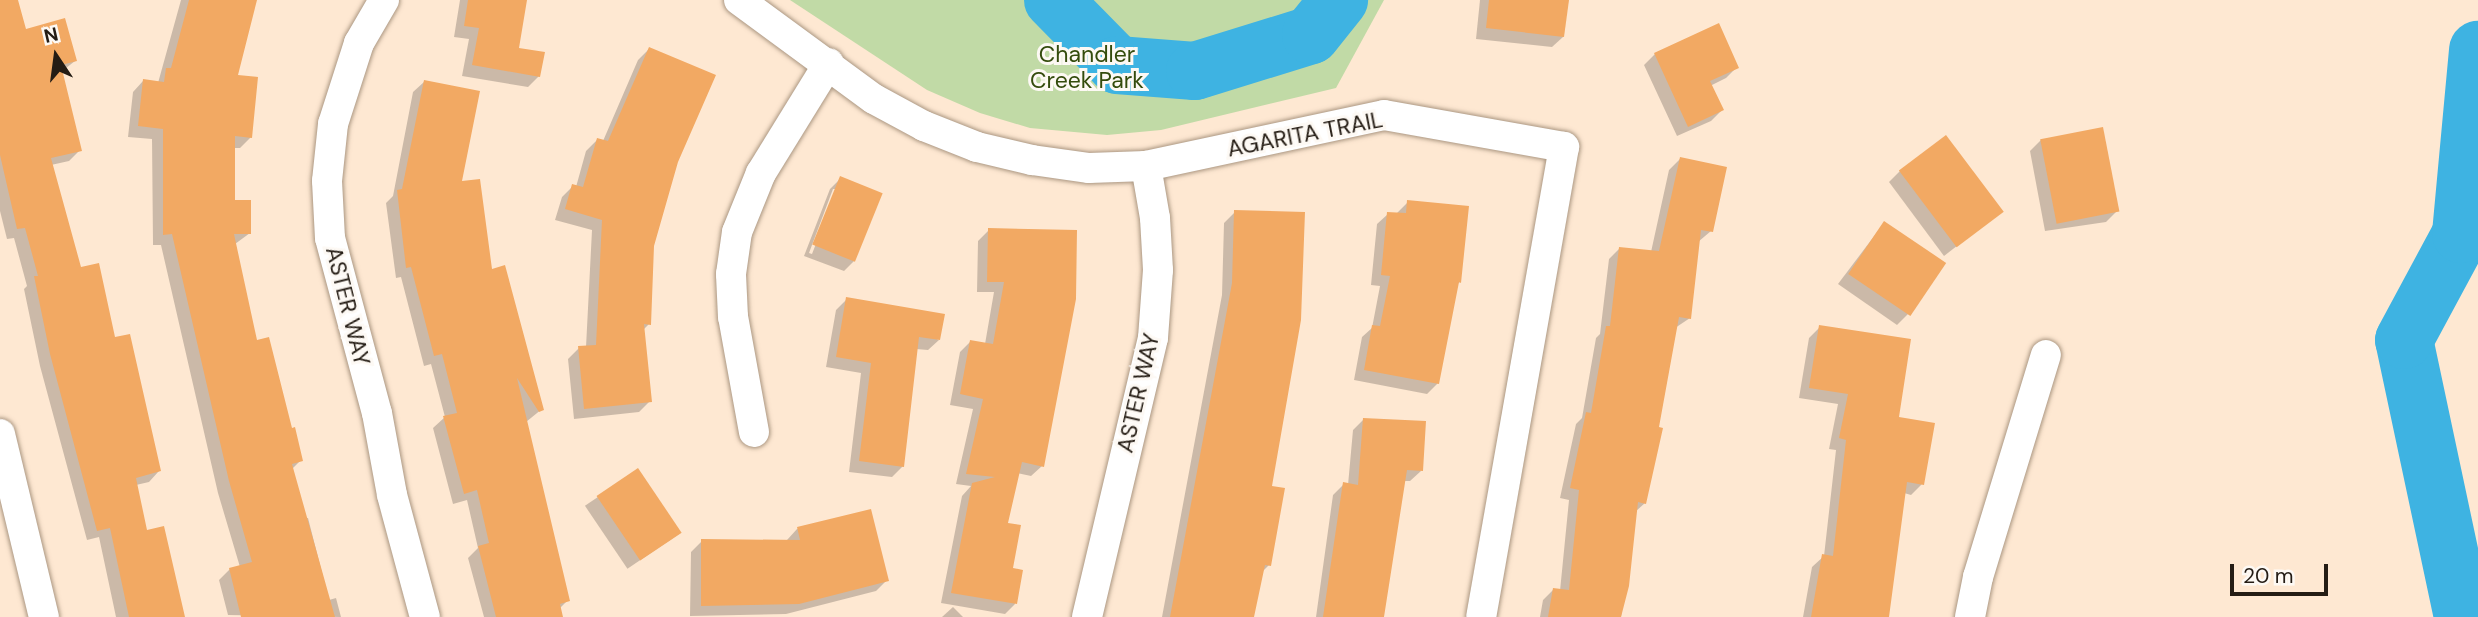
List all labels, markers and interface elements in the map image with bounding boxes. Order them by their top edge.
north arrow [21,21,91,91]
text: N [42,21,61,49]
park label: Chandler Creek Park [1030,40,1144,94]
street label: AGARITA TRAIL [1225,105,1385,163]
street label: ASTER WAY [320,244,376,368]
street label: ASTER WAY [1111,331,1165,455]
scale bar [2233,550,2331,594]
text: 20 m [2243,562,2294,590]

